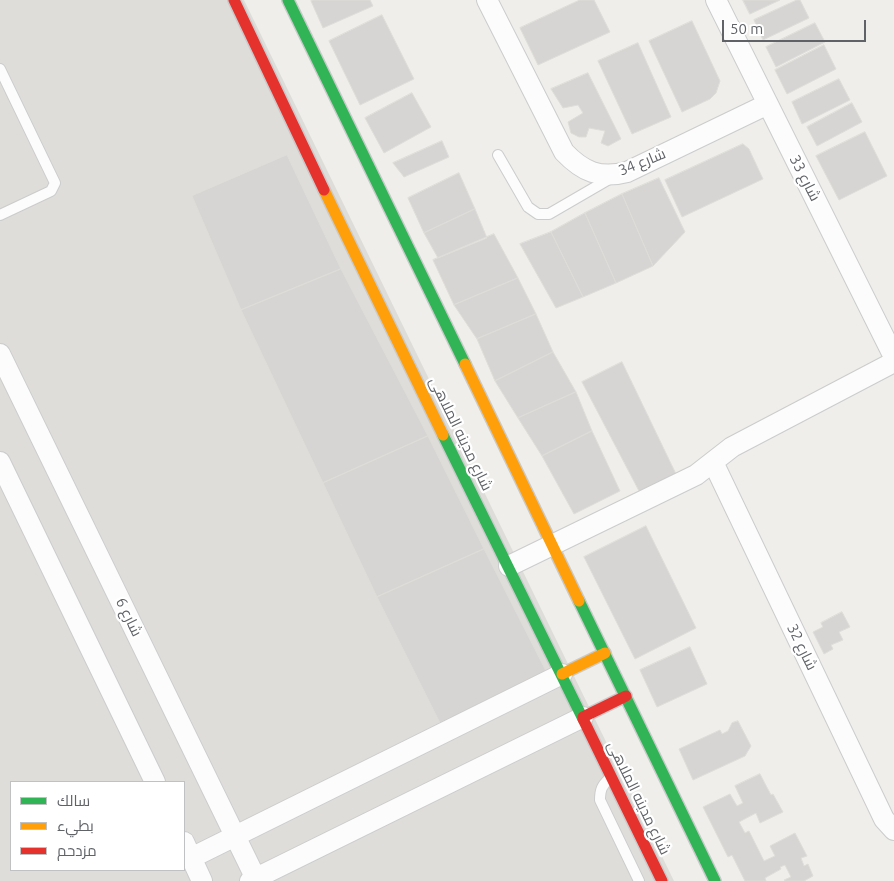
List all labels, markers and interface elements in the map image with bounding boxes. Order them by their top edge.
scale bar [724,10,868,42]
text: 50 m [730,20,763,37]
street label: شارع 34 [616,144,668,180]
street label: شارع 33 [786,152,824,204]
street label: شارع مدينه الملاهى [426,374,496,494]
street label: شارع 6 [112,595,146,639]
street label: شارع 32 [783,621,821,673]
street label: شارع مدينه الملاهى [604,738,674,858]
legend [10,781,185,871]
text: سالك [57,792,90,809]
text: بطيء [57,817,94,834]
text: مزدحم [57,842,97,859]

